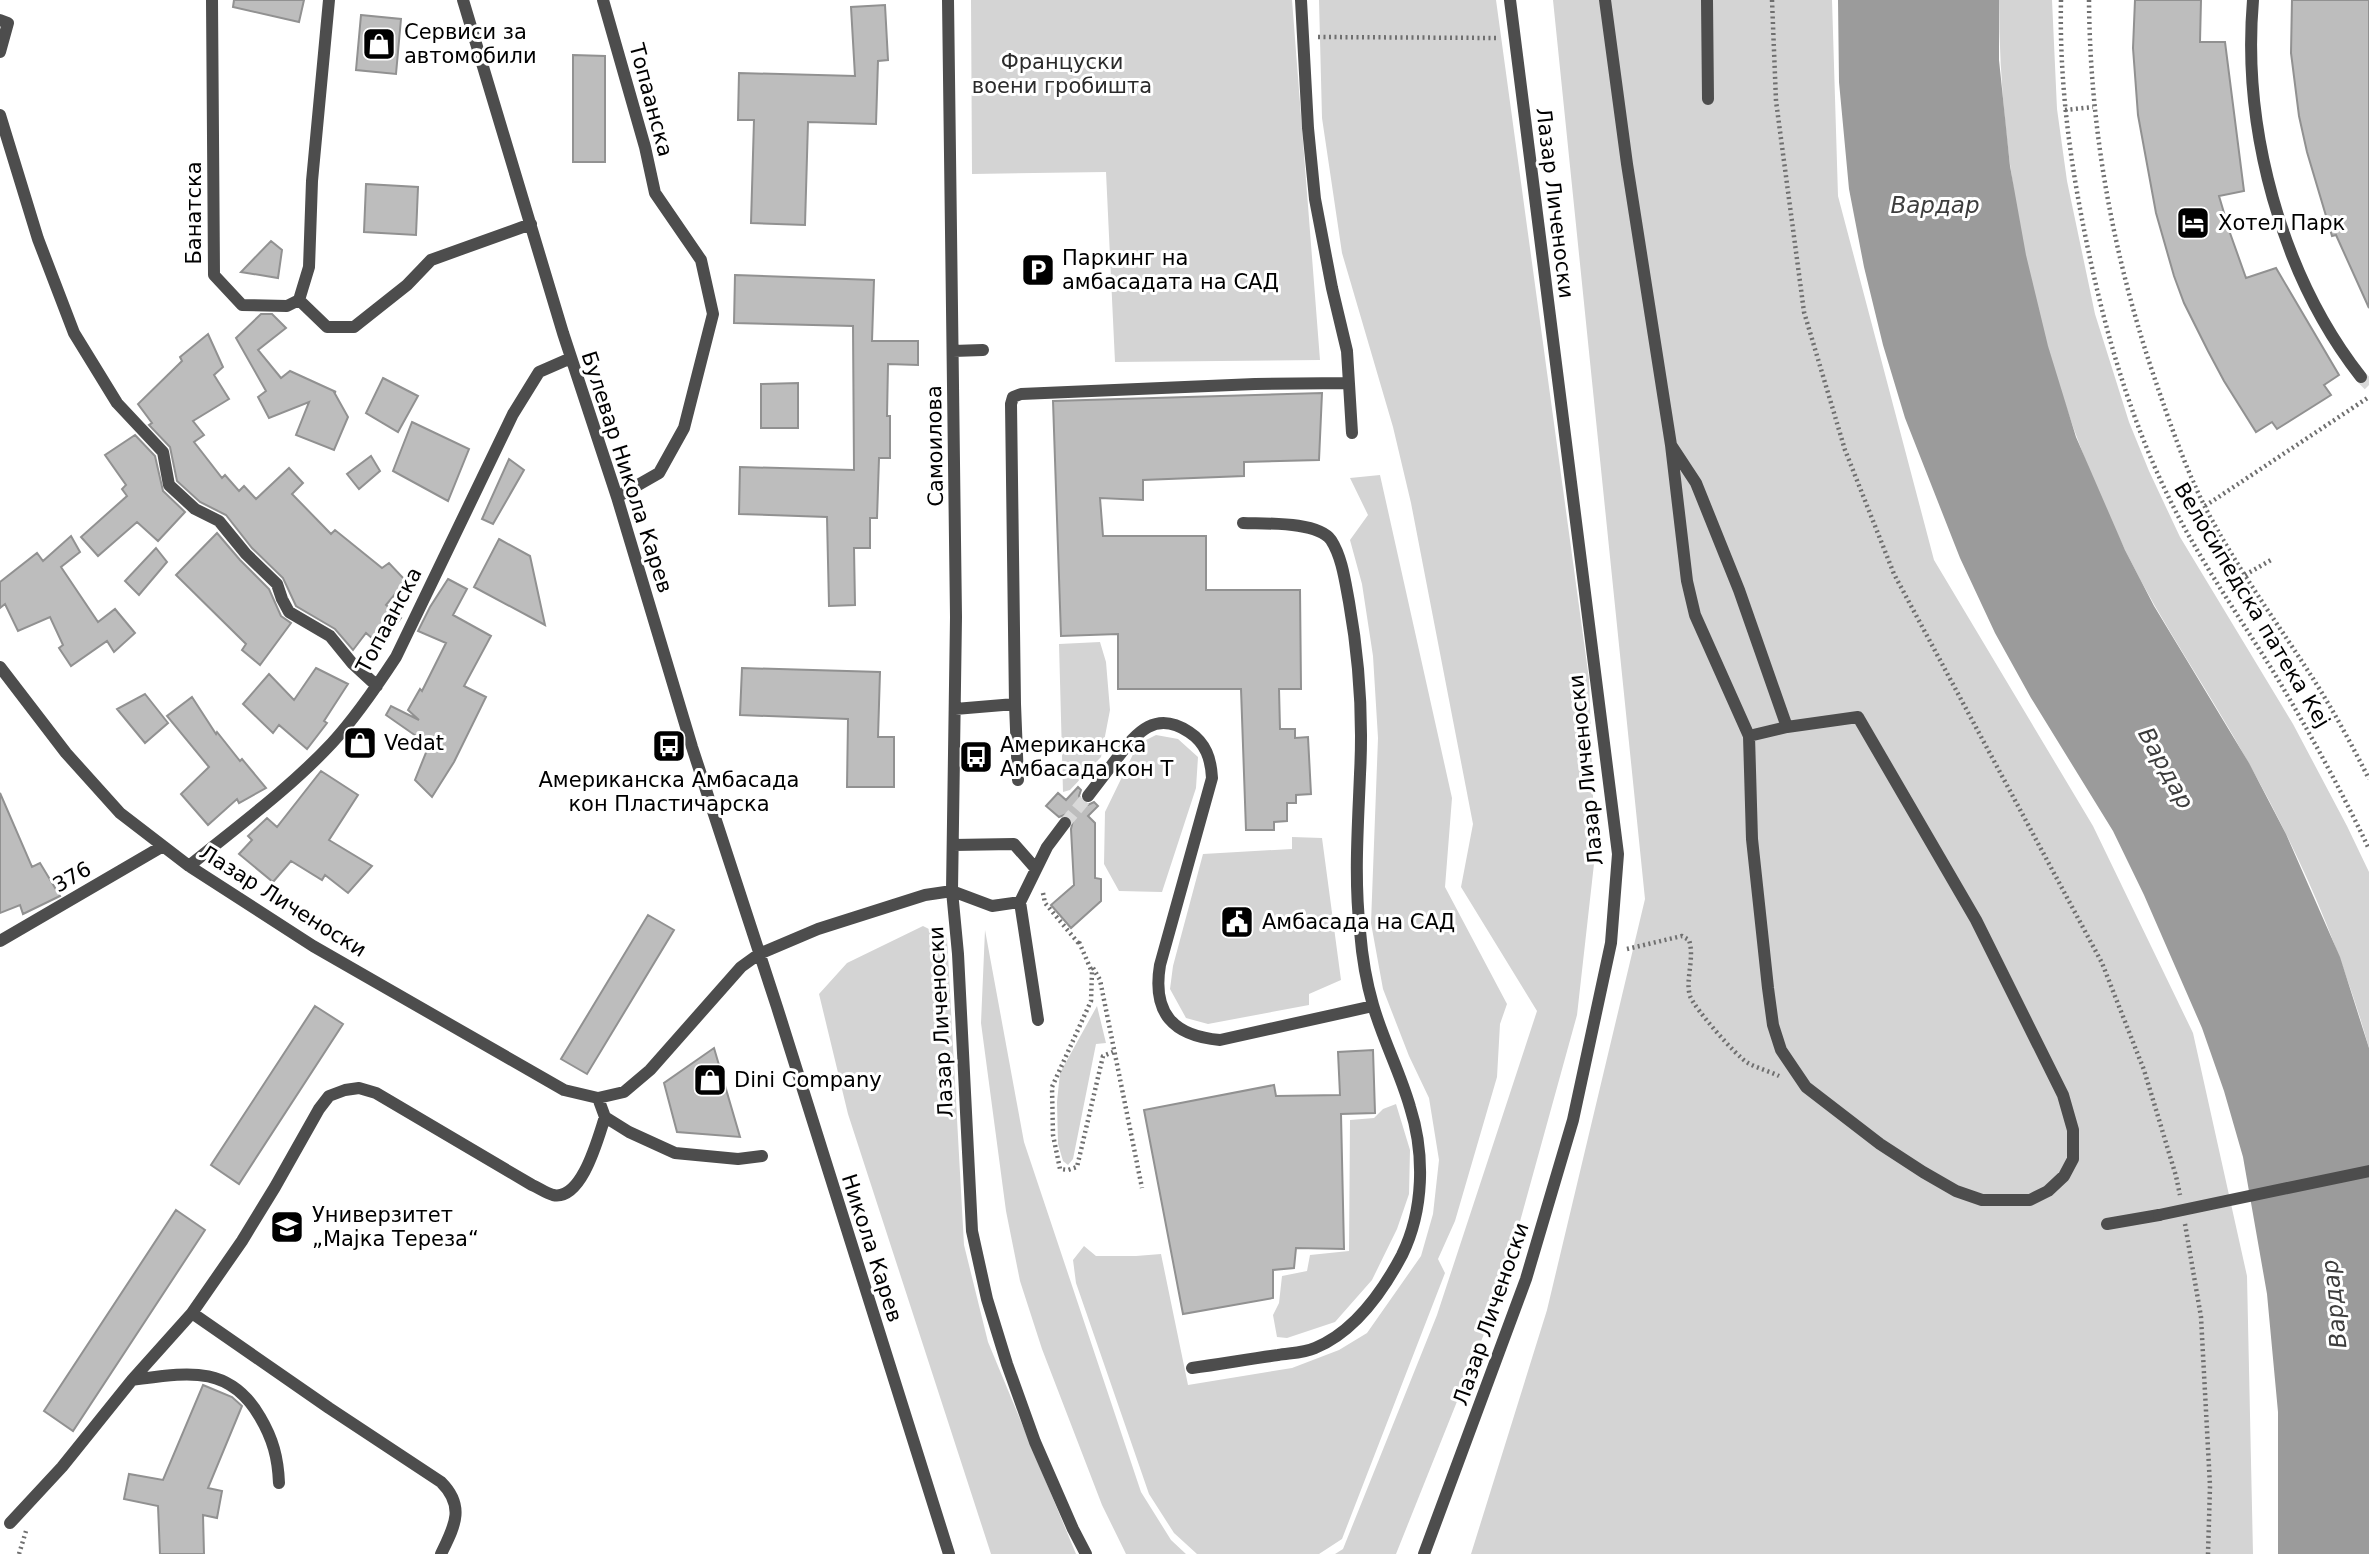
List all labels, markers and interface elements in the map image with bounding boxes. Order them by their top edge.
place label: Сервиси за автомобили [404,20,537,68]
shop icon: Сервиси за автомобили [360,25,398,63]
street label: Топаанска [624,40,678,159]
park label: Француски воени гробишта [972,50,1152,98]
street label: Лазар Личеноски [1531,106,1579,300]
street label: Банатска [182,161,206,265]
water label: Вардар [1890,192,1980,218]
hotel icon: Хотел Парк [2174,204,2212,242]
place label: Хотел Парк [2218,211,2345,235]
place label: Паркинг на амбасадата на САД [1062,246,1279,294]
parking icon: Паркинг на амбасадата на САД [1019,251,1057,289]
street label: Булевар Никола Карев [577,348,677,596]
street label: Самоилова [922,385,948,507]
street label: Велосипедска патека Кеј [2169,478,2335,732]
street label: Топаанска [351,563,427,678]
street label: Лазар Личеноски [1564,673,1608,867]
water label: Вардар [2133,723,2199,813]
shop icon: Vedat [341,724,379,762]
bus stop icon: Американска Амбасада кон Пластичарска [650,727,688,765]
place label: Vedat [384,731,444,755]
place label: Американска Амбасада кон Т [1000,733,1173,781]
bus stop icon: Американска Амбасада кон Т [957,738,995,776]
place label: Американска Амбасада кон Пластичарска [539,768,800,816]
street label: Лазар Личеноски [195,840,371,962]
street label: 376 [49,857,95,897]
public building icon: Амбасада на САД [1218,903,1256,941]
place label: Амбасада на САД [1262,910,1455,934]
street label: Лазар Личеноски [924,926,958,1118]
shop icon: Dini Company [691,1061,729,1099]
place label: Dini Company [734,1068,882,1092]
street label: Никола Карев [837,1171,907,1325]
place label: Универзитет „Мајка Тереза“ [312,1203,479,1251]
school or university icon: Универзитет „Мајка Тереза“ [268,1208,306,1246]
street label: Лазар Личеноски [1448,1219,1534,1409]
water label: Вардар [2316,1258,2352,1350]

